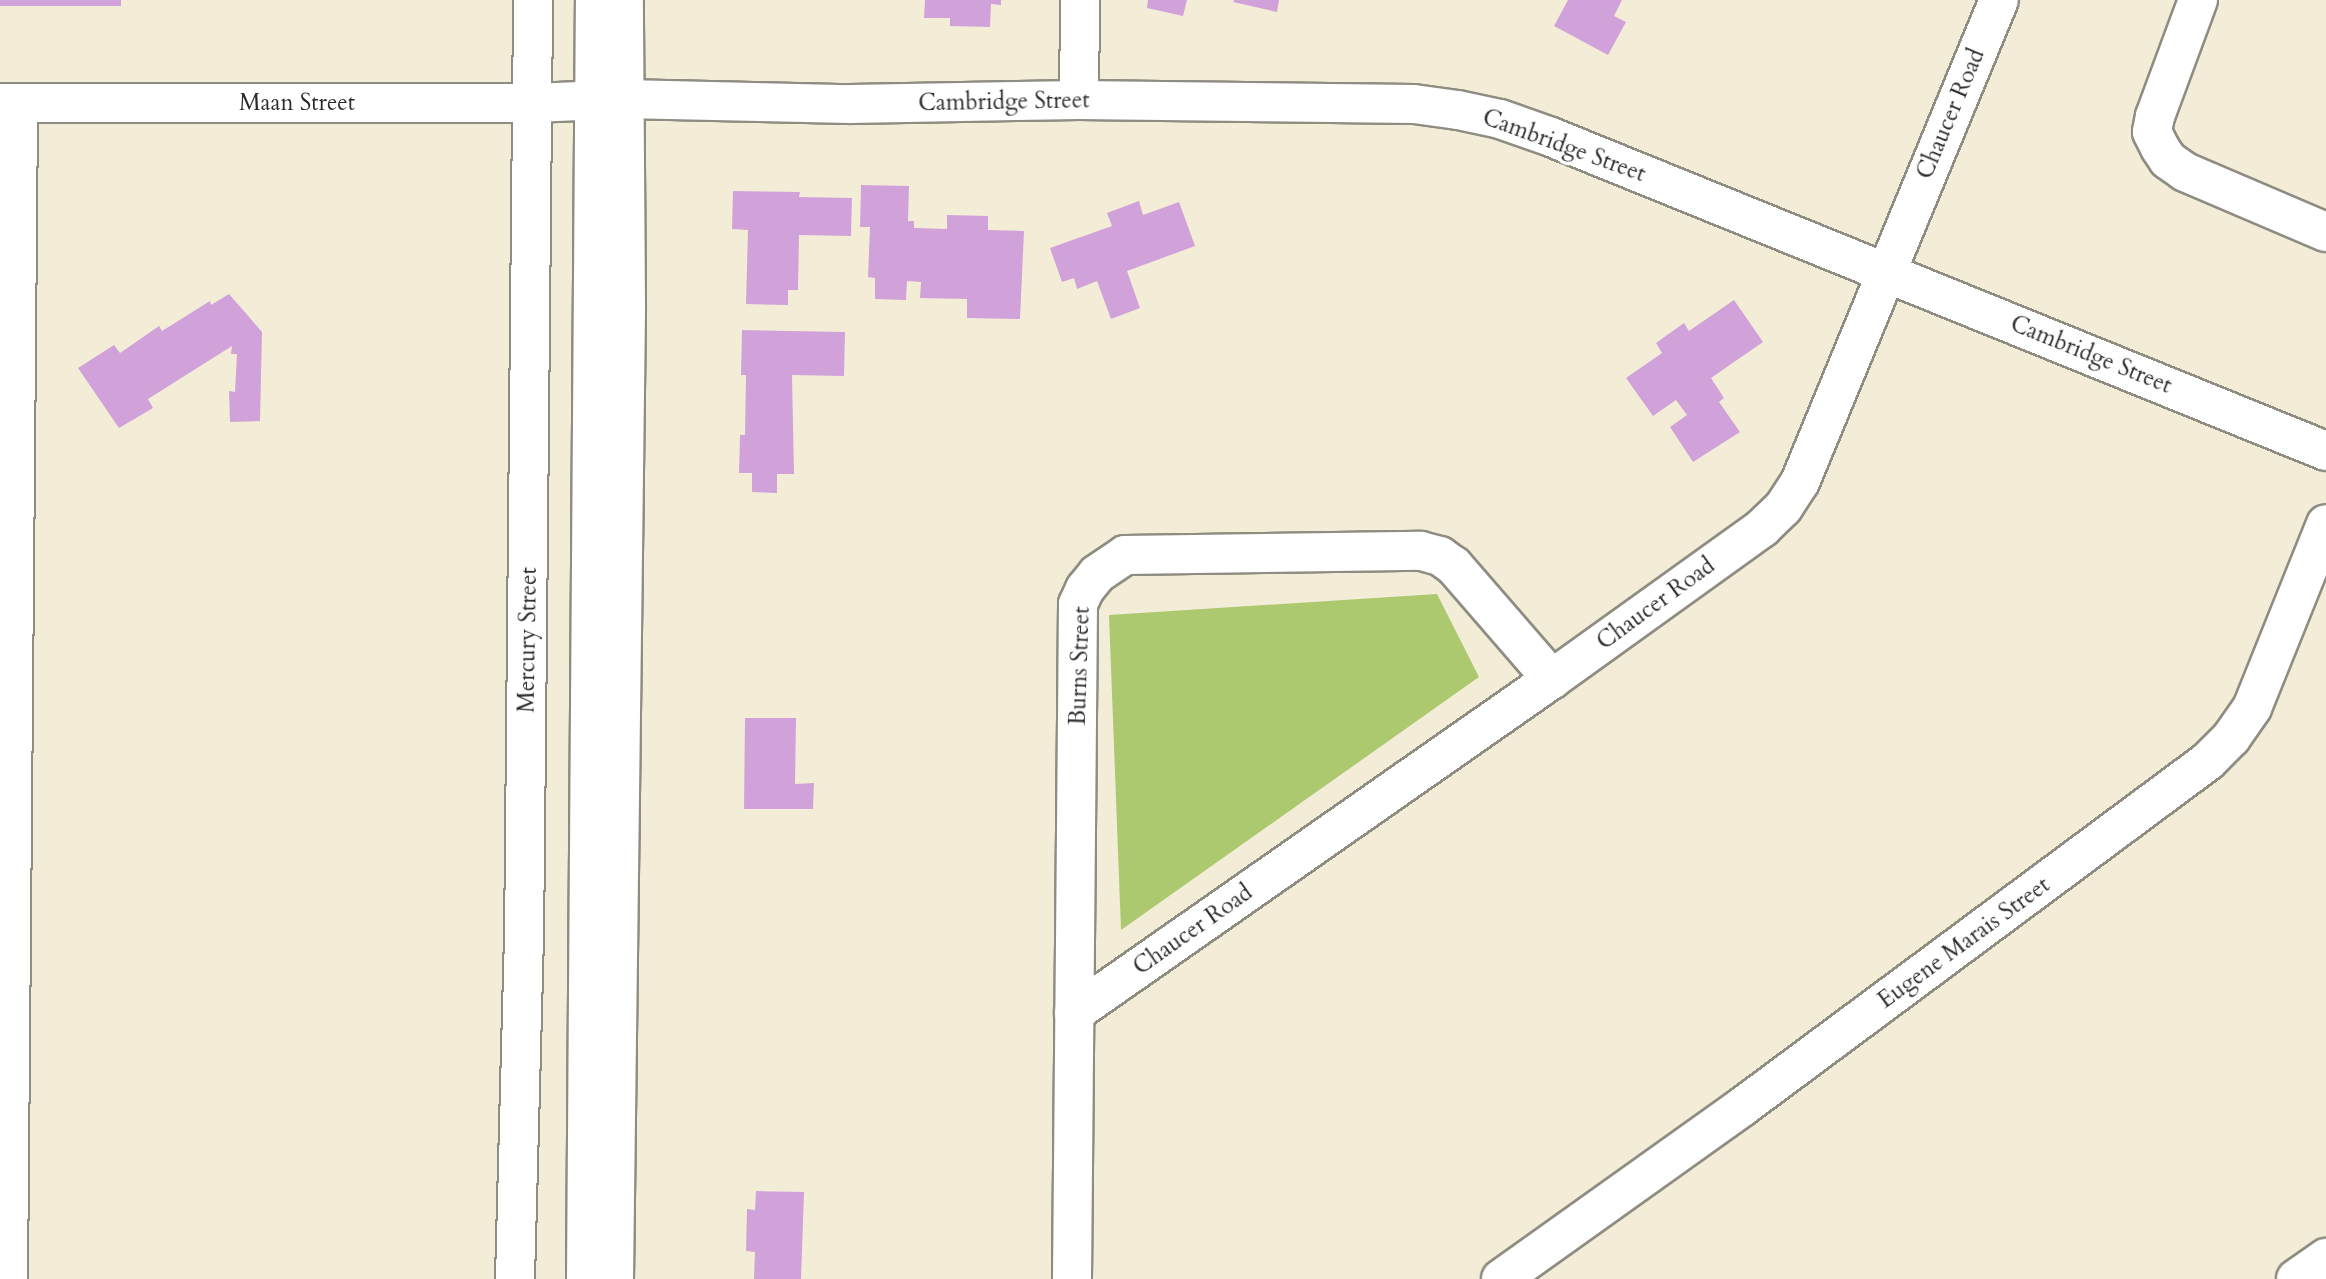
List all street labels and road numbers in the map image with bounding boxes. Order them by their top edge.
street label: Chaucer Road [1911,45,1991,183]
street label: Cambridge Street [918,87,1090,117]
street label: Maan Street [239,89,355,117]
street label: Cambridge Street [1479,104,1649,188]
street label: Cambridge Street [2006,310,2176,400]
street label: Chaucer Road [1592,552,1720,656]
street label: Mercury Street [513,567,543,713]
street label: Burns Street [1064,606,1096,726]
street label: Eugene Marais Street [1873,871,2055,1015]
street label: Chaucer Road [1128,879,1258,981]

